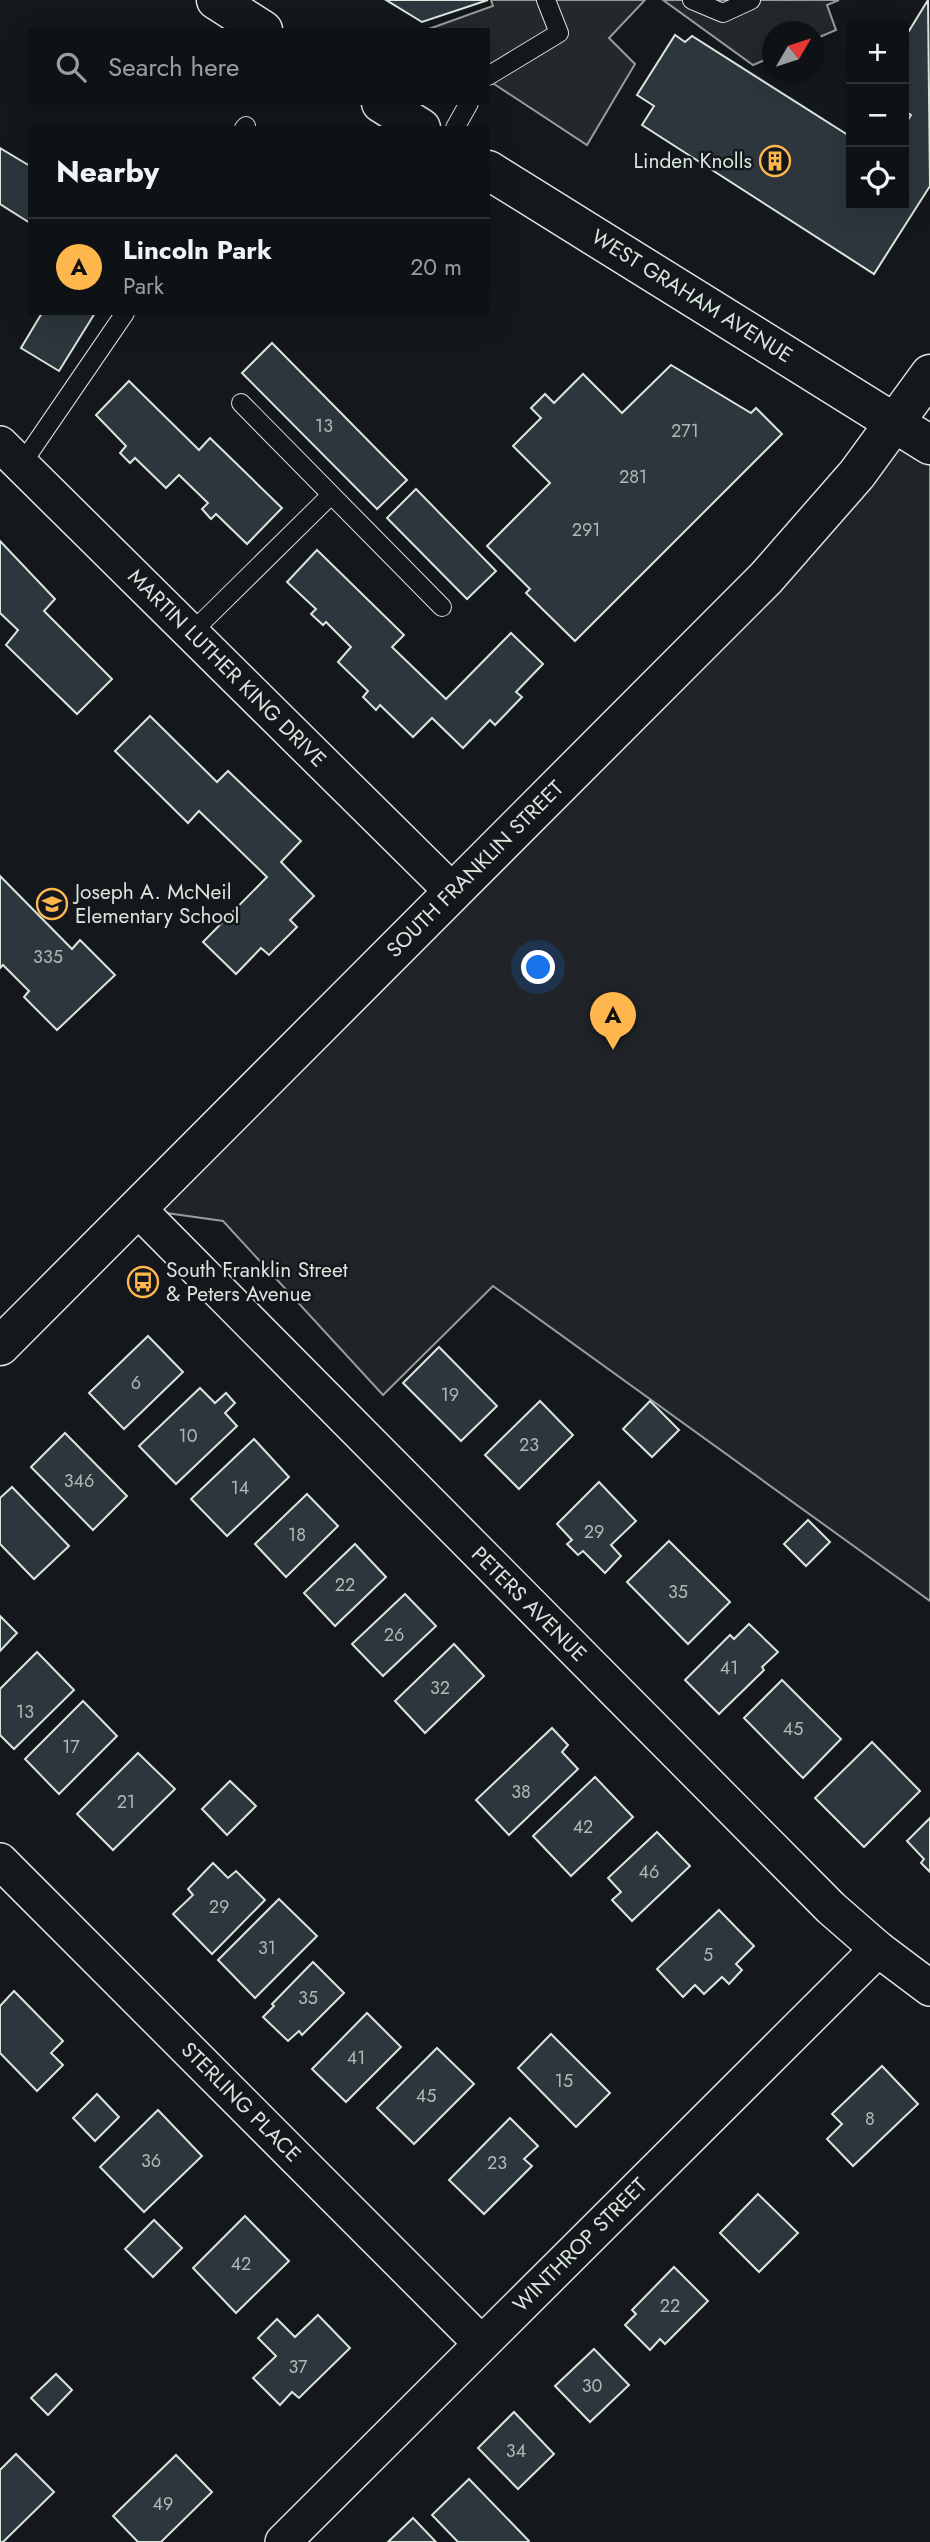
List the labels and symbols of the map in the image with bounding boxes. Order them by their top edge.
north arrow [762,21,825,84]
building icon: Linden Knolls [758,144,792,178]
place label: Linden Knolls [633,146,752,176]
street label: WEST GRAHAM AVENUE [586,222,798,370]
house number: 13 [315,413,333,439]
house number: 271 [671,418,699,444]
house number: 281 [619,464,647,490]
house number: 291 [572,517,600,543]
street label: MARTIN LUTHER KING DRIVE [121,562,333,774]
street label: SOUTH FRANKLIN STREET [380,773,571,964]
place label: Joseph A. McNeil Elementary School [72,877,239,931]
school or university icon: Joseph A. McNeil Elementary School [35,887,69,921]
house number: 335 [33,944,63,970]
your location [521,950,555,984]
pin: A [590,992,636,1050]
place label: South Franklin Street & Peters Avenue [166,1255,348,1309]
bus stop icon: South Franklin Street & Peters Avenue [126,1265,160,1299]
house number: 6 [131,1370,141,1396]
house number: 19 [441,1382,459,1408]
house number: 10 [179,1423,198,1449]
house number: 23 [519,1432,539,1458]
house number: 346 [64,1468,94,1494]
house number: 14 [231,1475,249,1501]
house number: 29 [584,1519,604,1545]
house number: 18 [288,1522,306,1548]
street label: PETERS AVENUE [465,1540,593,1668]
house number: 22 [335,1572,355,1598]
house number: 35 [668,1579,688,1605]
house number: 26 [384,1622,404,1648]
house number: 41 [720,1655,738,1681]
house number: 32 [430,1675,450,1701]
house number: 13 [16,1699,34,1725]
house number: 45 [783,1716,803,1742]
house number: 17 [62,1734,80,1760]
house number: 38 [511,1779,531,1805]
house number: 21 [117,1789,135,1815]
house number: 42 [573,1814,593,1840]
house number: 46 [639,1859,659,1885]
house number: 29 [209,1894,229,1920]
house number: 31 [258,1935,276,1961]
house number: 5 [703,1942,713,1968]
house number: 35 [298,1985,318,2011]
street label: STERLING PLACE [174,2035,308,2169]
house number: 41 [347,2045,365,2071]
house number: 15 [555,2068,573,2094]
house number: 45 [416,2083,436,2109]
house number: 8 [865,2106,875,2132]
house number: 36 [141,2148,161,2174]
house number: 23 [487,2150,507,2176]
street label: WINTHROP STREET [506,2171,654,2319]
house number: 42 [231,2251,251,2277]
house number: 22 [660,2293,680,2319]
house number: 37 [288,2354,308,2380]
house number: 30 [582,2373,603,2399]
house number: 34 [506,2438,526,2464]
house number: 49 [153,2491,173,2517]

